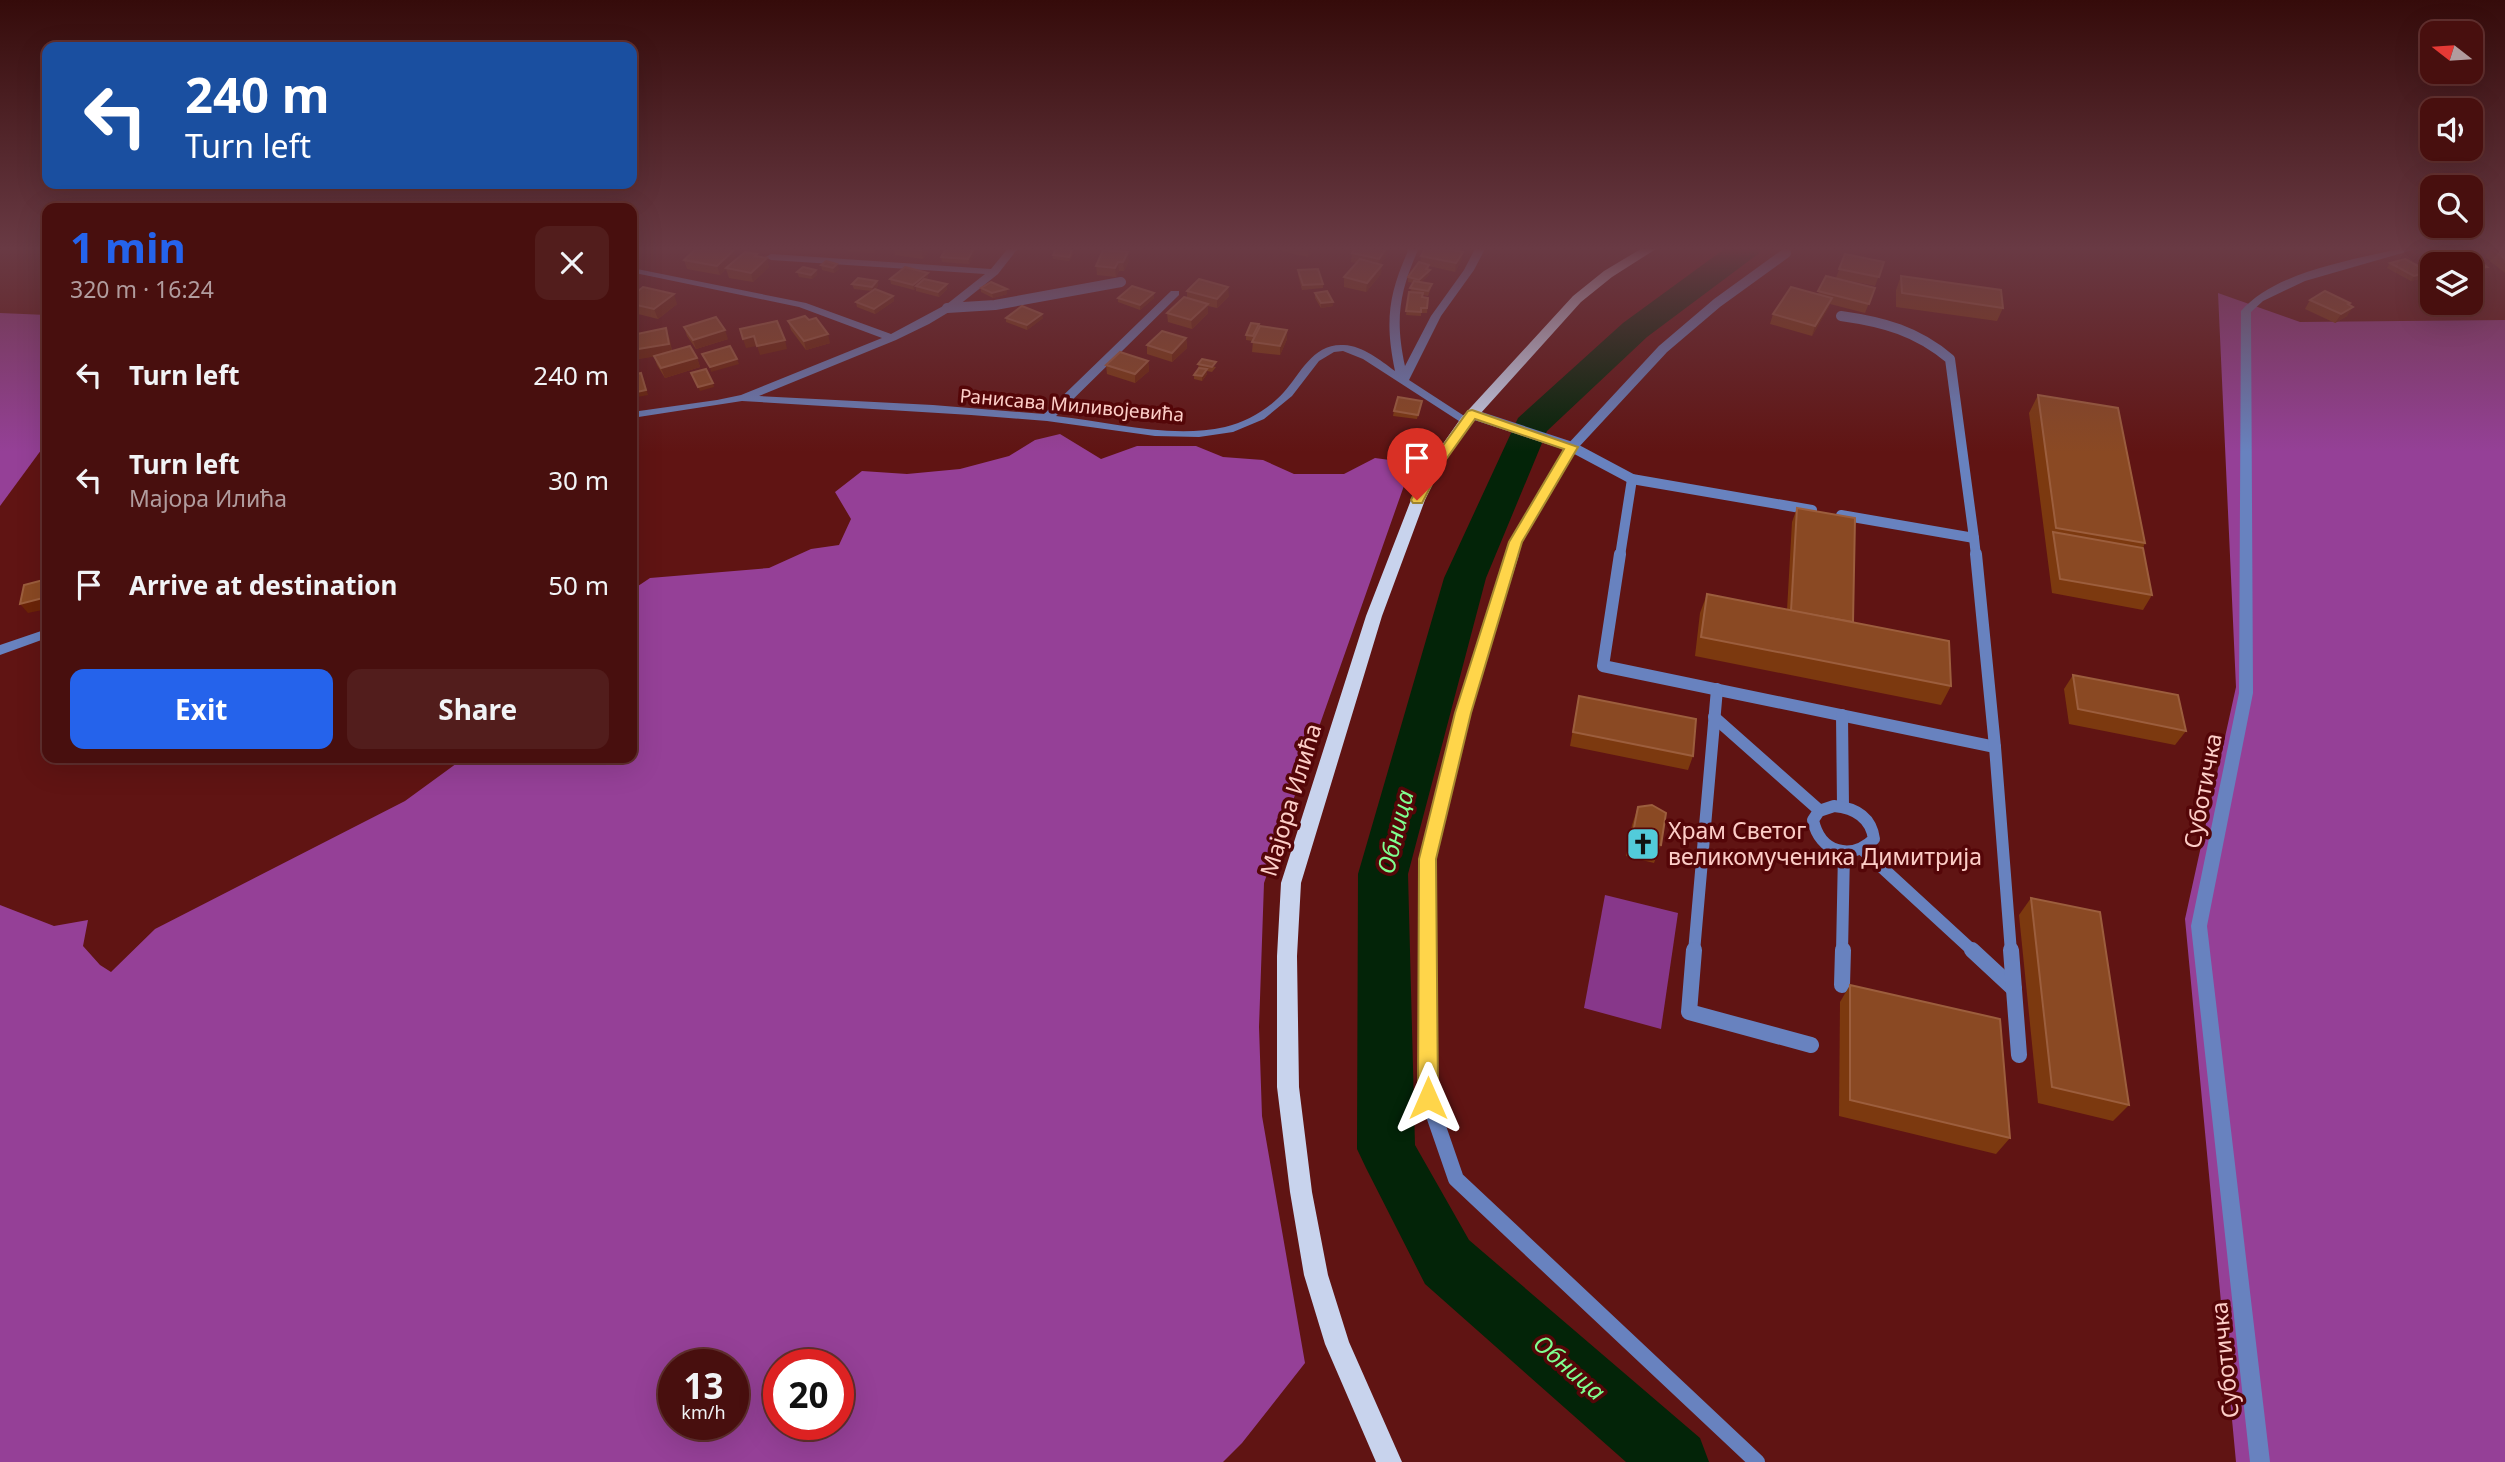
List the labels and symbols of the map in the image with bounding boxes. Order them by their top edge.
north arrow [2420,21,2483,84]
street label: Ранисава Миливојевића [959,382,1185,428]
pin [1387,428,1447,500]
street label: Мајора Илића [1252,719,1328,880]
street label: Суботичка [2175,730,2229,851]
water label: Обница [1368,786,1421,877]
place label: Храм Светог великомученика Димитрија [1668,814,1982,872]
church icon: Храм Светог великомученика Димитрија [1624,825,1662,863]
position arrow [1391,1061,1465,1135]
street label: Суботичка [2202,1300,2246,1420]
water label: Обница [1527,1326,1613,1408]
speed limit sign: 20 [763,1349,854,1440]

